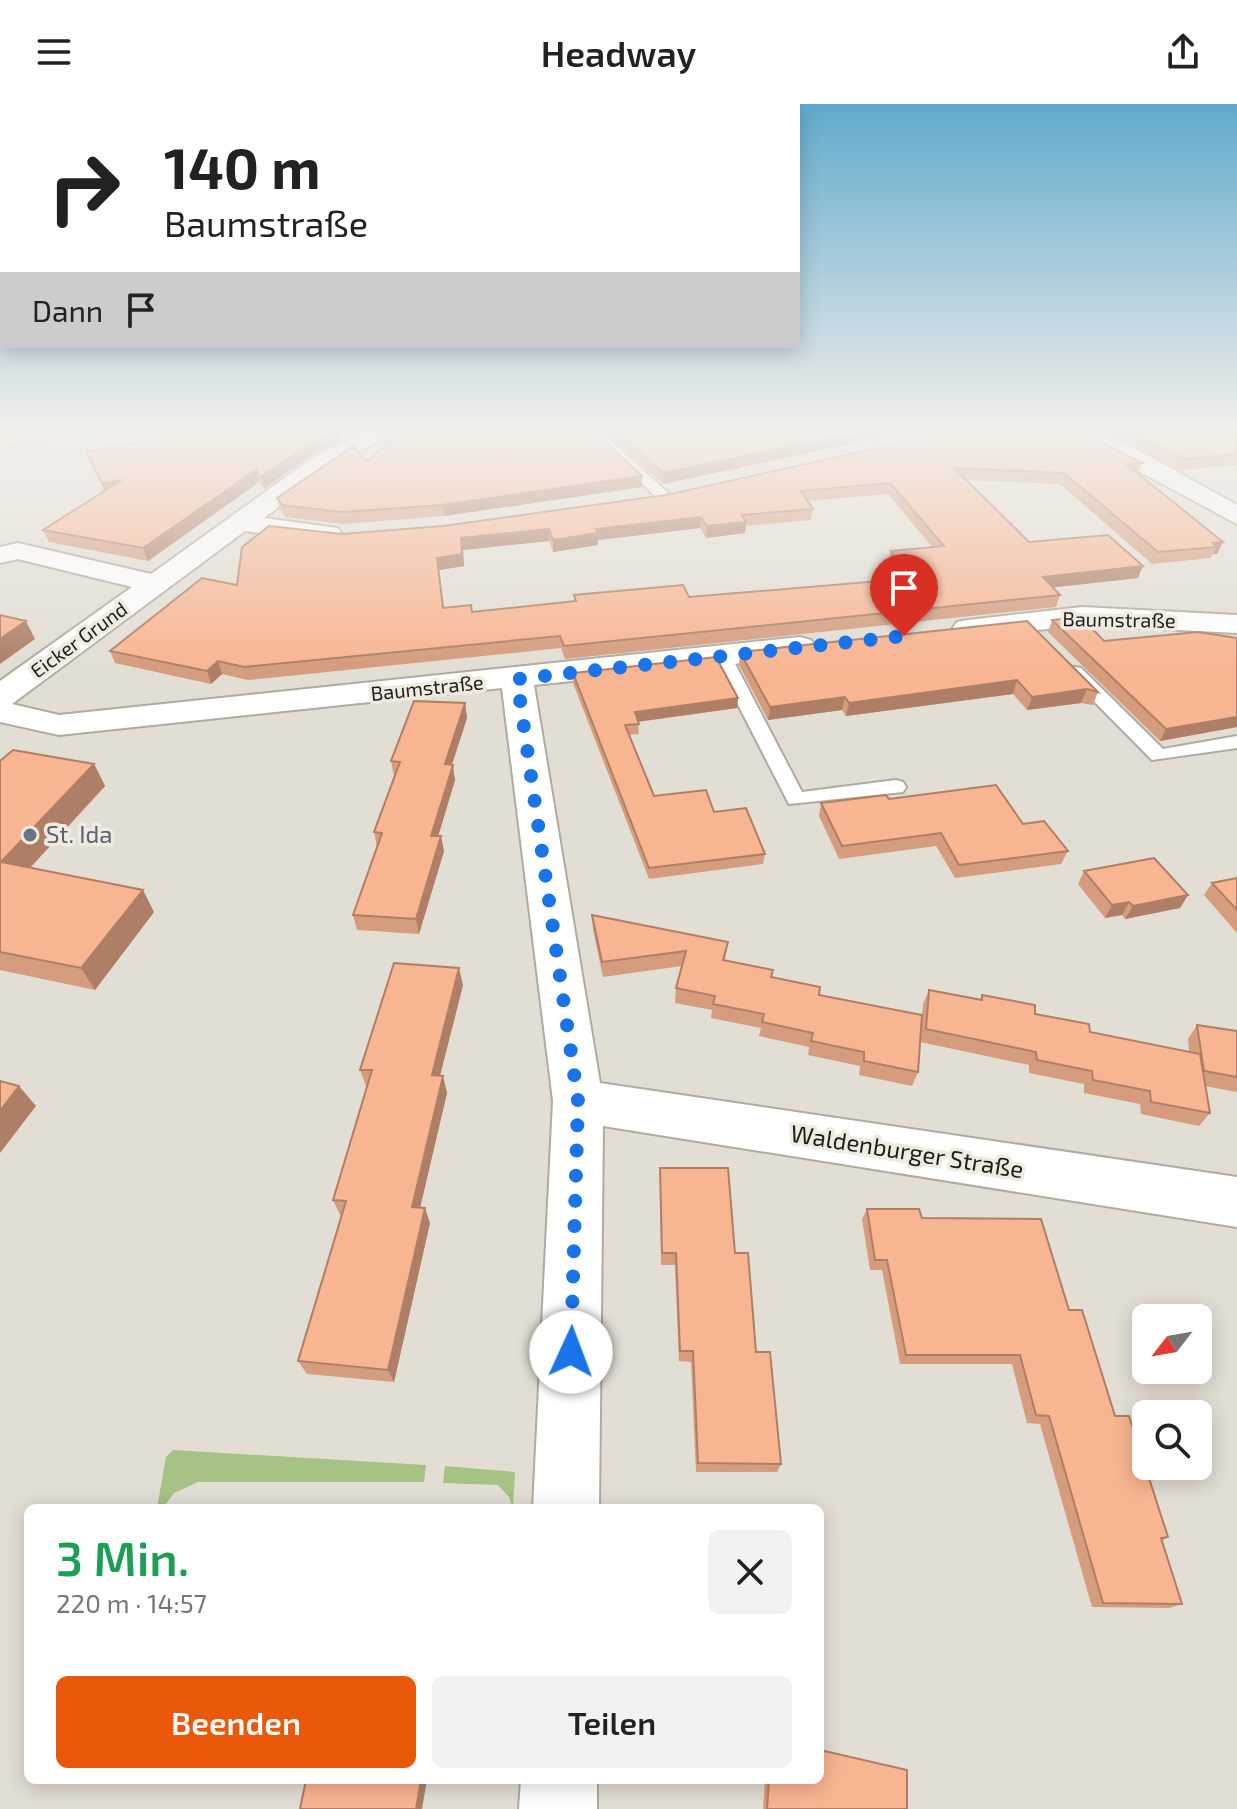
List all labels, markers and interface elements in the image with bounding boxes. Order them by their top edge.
icon: menu [32,30,76,74]
icon: share [1161,30,1205,74]
text: Headway [541,31,696,74]
text: 140 m [164,133,321,200]
icon: right [32,136,136,240]
text: Baumstraße [164,201,368,244]
icon: arrive [119,288,163,332]
text: Dann [32,292,103,328]
pin [870,554,938,636]
icon: arrive [882,566,926,610]
street label: Eicker Grund [25,596,131,682]
street label: Baumstraße [1062,606,1176,632]
street label: Baumstraße [369,669,485,705]
place label: St. Ida [46,819,113,848]
marker: St. Ida [21,826,39,844]
street label: Waldenburger Straße [789,1118,1026,1183]
north arrow [1132,1304,1212,1384]
map controls [1132,1304,1212,1480]
position arrow [529,1310,613,1394]
button: search [1132,1400,1212,1480]
text: 3 Min. [56,1528,189,1586]
button: close [708,1530,792,1614]
text: 220 m · 14:57 [56,1587,207,1618]
button: Beenden [56,1676,416,1768]
button: Teilen [432,1676,792,1768]

